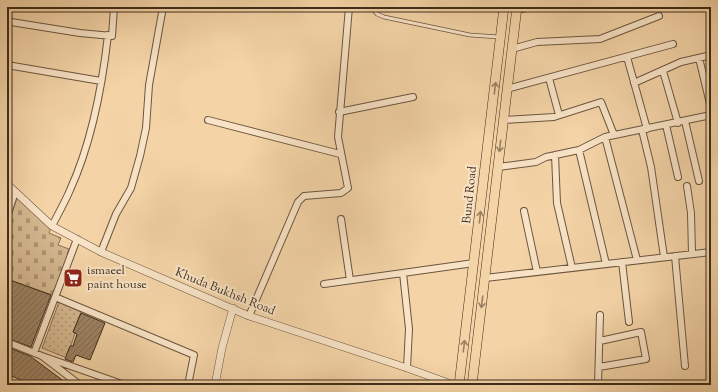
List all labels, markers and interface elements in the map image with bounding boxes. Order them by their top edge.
one-way arrow [491,82,498,95]
one-way arrow [497,139,504,152]
street label: Bund Road [458,165,482,225]
one-way arrow [476,211,484,224]
place label: ismaeel paint house [87,262,147,294]
street label: Khuda Bukhsh Road [172,264,278,320]
supermarket icon: ismaeel paint house [62,267,84,289]
one-way arrow [478,296,486,309]
one-way arrow [460,340,467,353]

